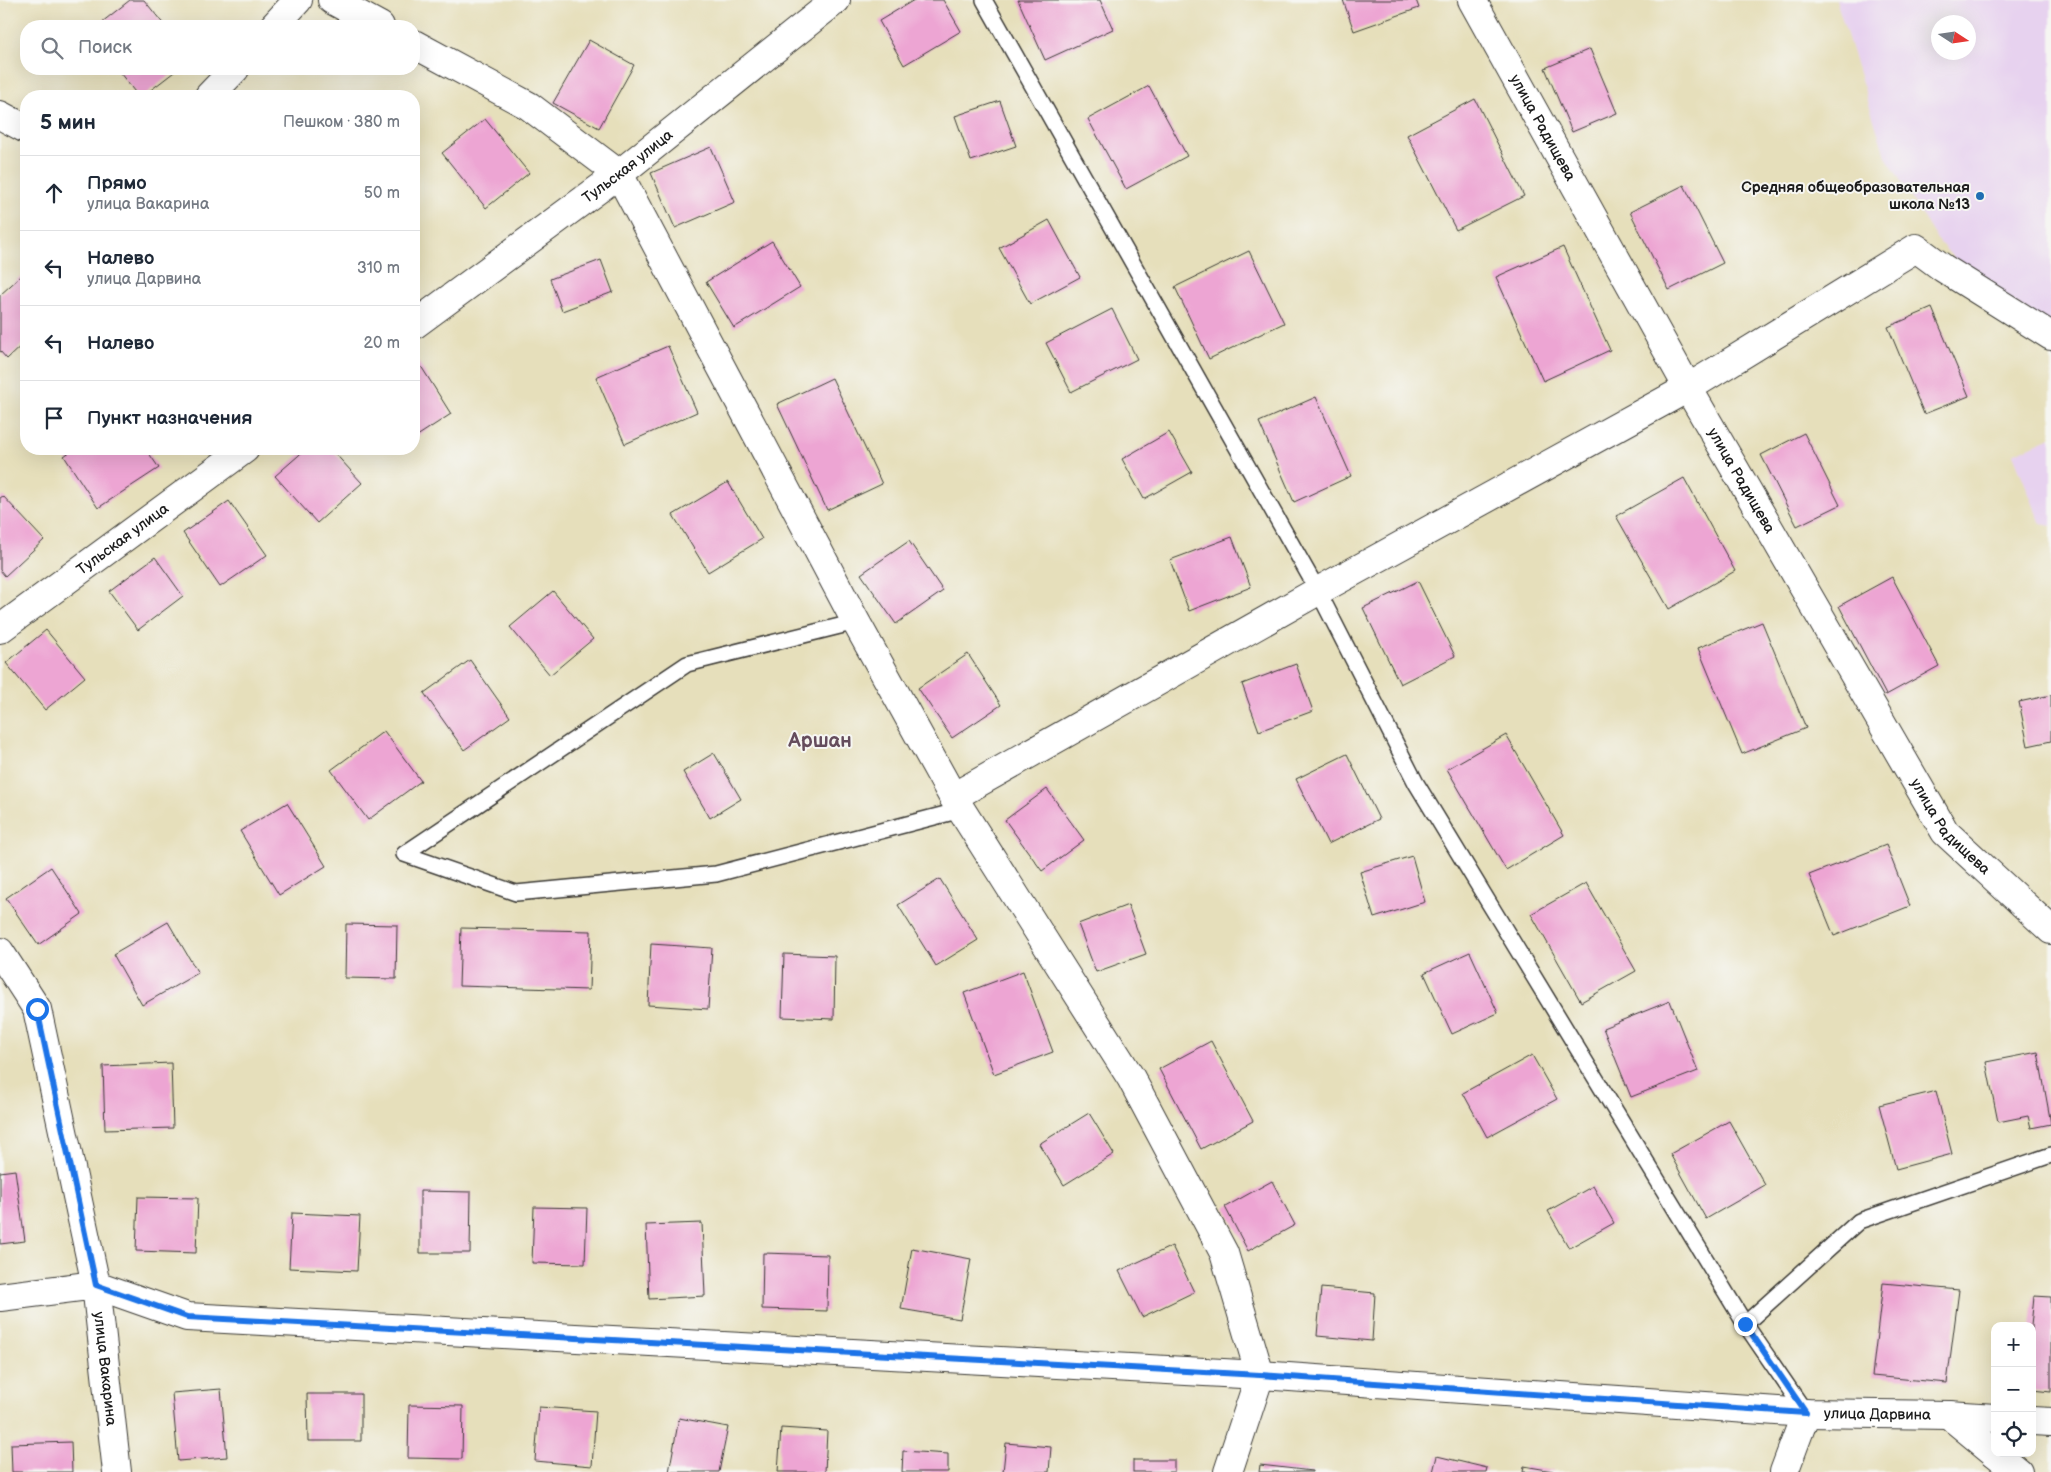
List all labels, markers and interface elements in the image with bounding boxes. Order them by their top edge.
north arrow [1931,15,1976,60]
search box [20,20,420,75]
icon: search [38,34,66,62]
text: Поиск [78,36,132,59]
street label: улица Радищева [1506,71,1580,184]
text: 5 мин [40,110,96,135]
text: Пешком · 380 m [283,113,400,132]
street label: Тульская улица [578,125,677,207]
text: Прямо [87,172,147,195]
place label: Средняя общеобразовательная школа №13 [1741,178,1970,214]
icon: ahead [40,179,68,207]
text: 50 m [364,184,400,203]
marker: Средняя общеобразовательная школа №13 [1974,190,1986,202]
text: улица Вакарина [87,195,209,214]
text: Налево [87,247,154,270]
icon: left [40,254,68,282]
text: 310 m [357,259,400,278]
text: улица Дарвина [87,270,201,289]
icon: left [40,329,68,357]
text: Налево [87,332,154,355]
text: 20 m [364,334,400,353]
icon: arrive [40,404,68,432]
text: Пункт назначения [87,407,252,430]
street label: улица Радищева [1704,424,1780,537]
street label: Тульская улица [73,499,172,579]
district label: Аршан [787,729,852,753]
street label: улица Радищева [1906,775,1994,879]
route start [26,998,49,1021]
street label: улица Вакарина [90,1311,121,1427]
route end [1734,1313,1757,1336]
map controls [1991,1322,2036,1457]
button: + [1991,1322,2036,1367]
button: − [1991,1367,2036,1412]
street label: улица Дарвина [1824,1404,1931,1424]
button: locate [1991,1412,2036,1457]

